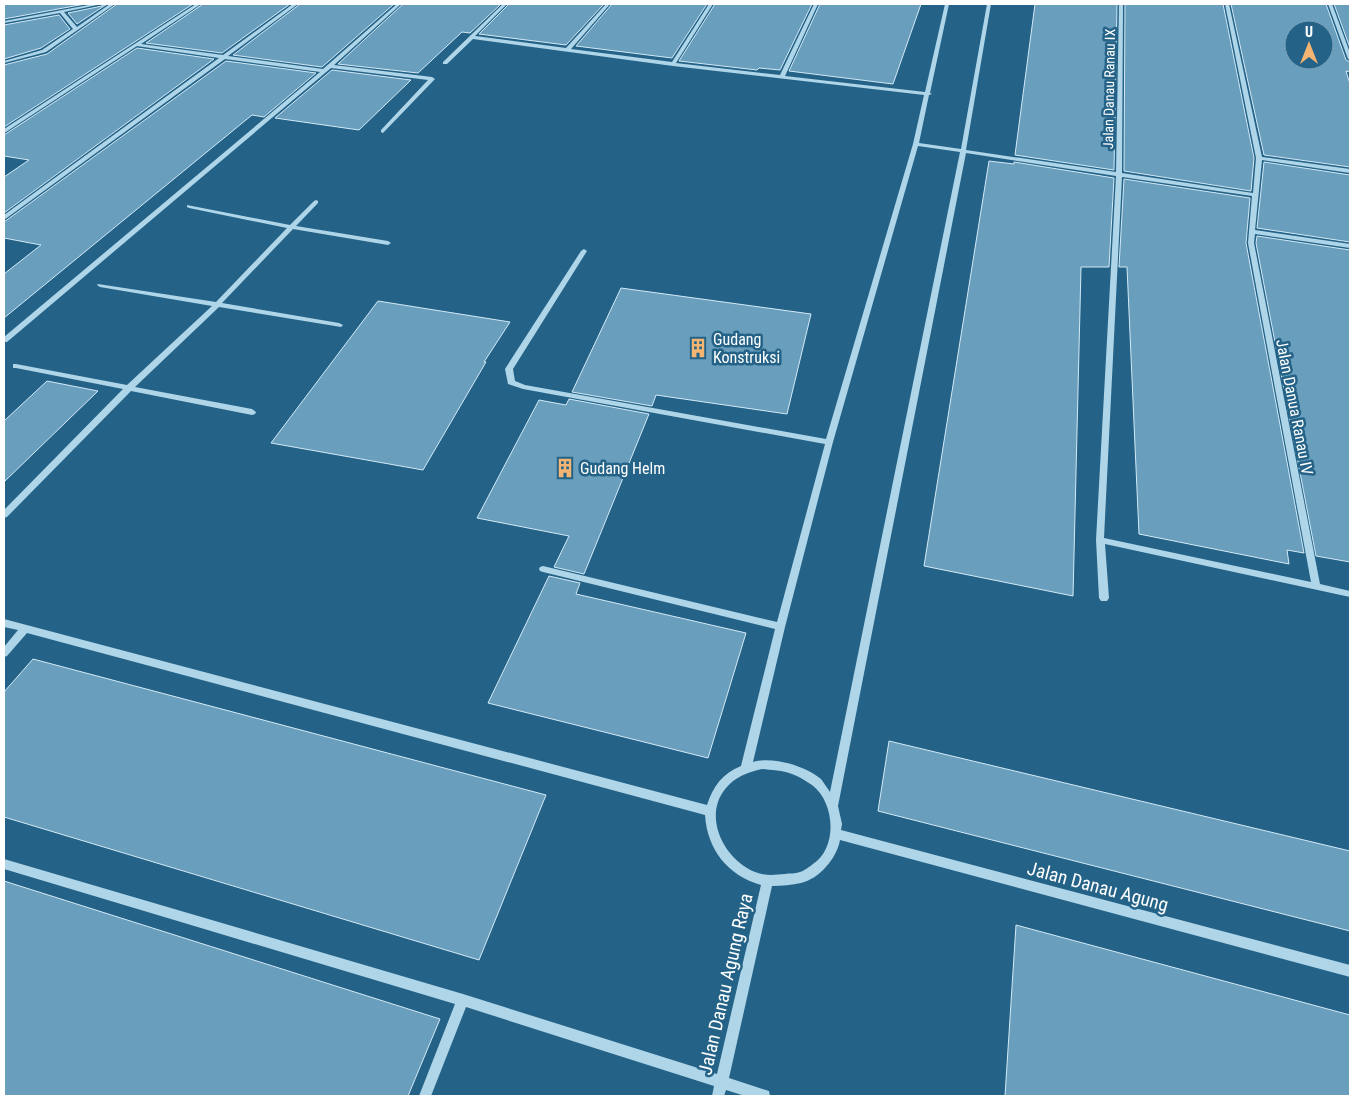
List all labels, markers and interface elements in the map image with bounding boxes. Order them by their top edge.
north arrow [1284,20,1334,70]
text: U [1305,24,1313,40]
street label: Jalan Danau Ranau IX [1100,28,1118,149]
place label: Gudang Konstruksi [713,330,780,367]
building icon: Gudang Konstruksi [687,337,709,359]
street label: Jalan Danua Ranau IV [1272,338,1317,477]
building icon: Gudang Helm [554,457,576,479]
place label: Gudang Helm [580,459,665,478]
street label: Jalan Danau Agung [1025,857,1171,916]
street label: Jalan Danau Agung Raya [693,891,758,1077]

